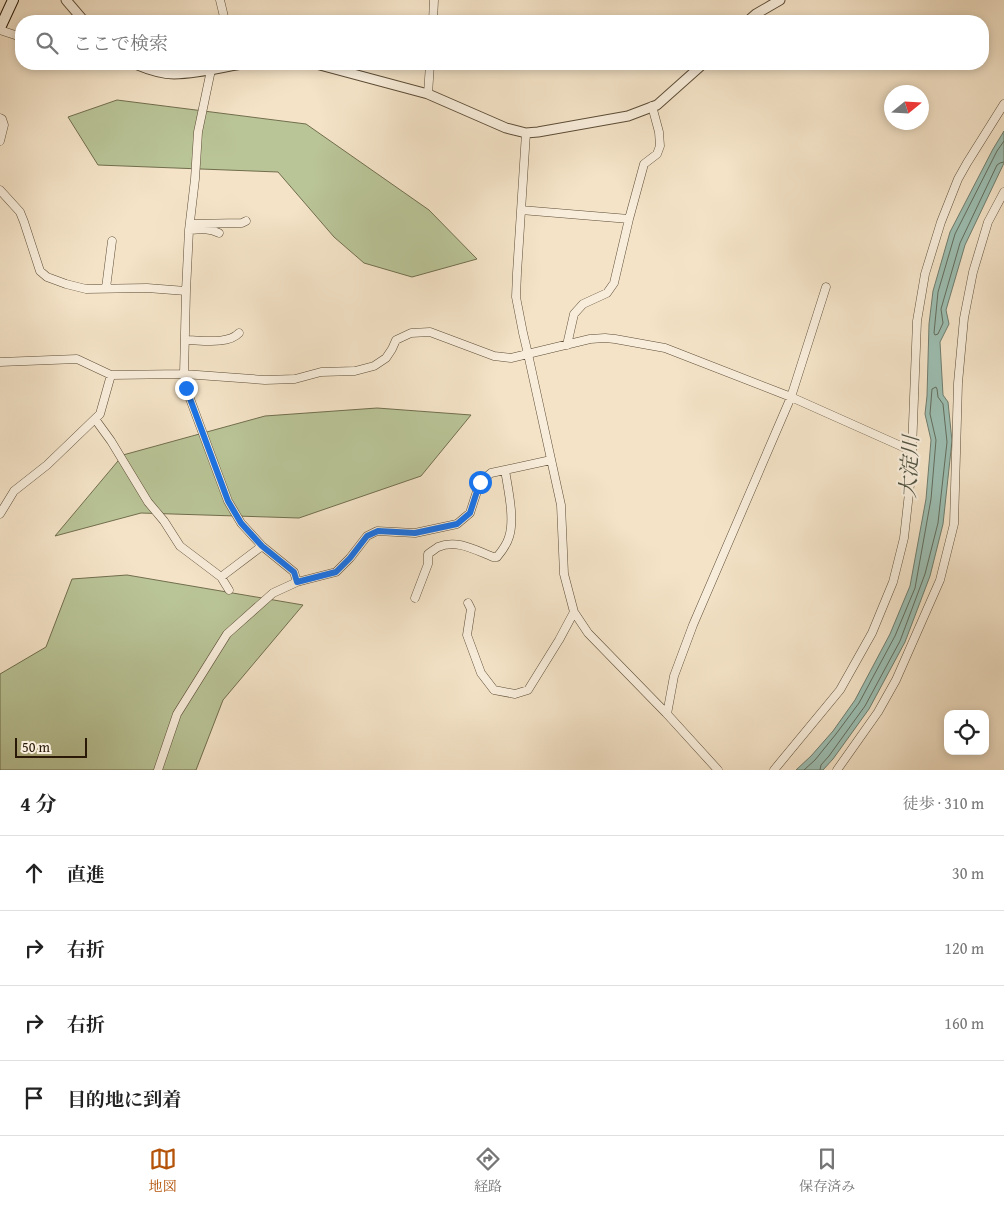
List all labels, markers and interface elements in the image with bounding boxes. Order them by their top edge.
search box [15,15,989,70]
icon: search [33,29,61,57]
text: ここで検索 [73,29,168,57]
north arrow [884,85,929,130]
route end [175,377,198,400]
water label: 大淀川 [892,433,926,499]
route start [469,471,492,494]
map controls [944,710,989,755]
button: locate [944,710,989,755]
scale bar [15,735,88,758]
text: 50 m [22,737,50,757]
text: 4 分 [20,788,57,819]
text: 徒歩 · 310 m [903,791,984,815]
icon: ahead [20,859,48,887]
text: 直進 [67,860,105,888]
text: 30 m [952,861,984,885]
icon: right [20,934,48,962]
text: 右折 [67,935,105,963]
text: 120 m [944,936,984,960]
icon: right [20,1009,48,1037]
text: 右折 [67,1010,105,1038]
text: 160 m [944,1011,984,1035]
icon: arrive [20,1084,48,1112]
text: 目的地に到着 [67,1085,181,1113]
tab: 地図 [149,1145,177,1196]
tab: 経路 [474,1145,502,1196]
tab: 保存済み [799,1145,855,1196]

